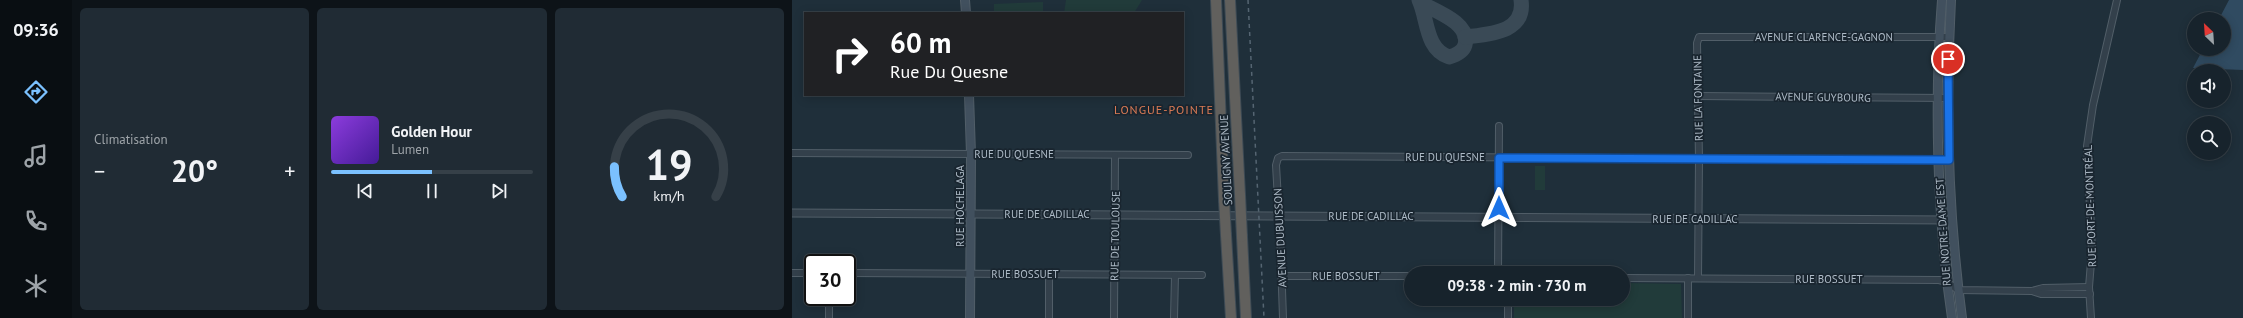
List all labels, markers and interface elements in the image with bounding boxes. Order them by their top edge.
north arrow [2187,12,2231,56]
map controls [2187,12,2231,160]
text: 09:36 [13,18,59,41]
text: 60 m [890,24,951,61]
icon: right [824,28,876,80]
street label: AVENUE CLARENCE-GAGNON [1755,30,1893,44]
pin [1931,42,1965,76]
icon: arrive [1937,48,1959,70]
street label: RUE LA FONTAINE [1690,55,1706,141]
text: Rue Du Quesne [890,60,1008,83]
button: sound [2187,64,2231,108]
icon: directions [22,78,50,106]
street label: AVENUE GUYBOURG [1775,89,1871,105]
district label: LONGUE-POINTE [1114,102,1214,117]
street label: SOULIGNY AVENUE [1217,114,1235,206]
button: search [2187,116,2231,160]
text: Golden Hour [391,122,472,141]
text: Climatisation [94,131,168,148]
text: 19 [646,138,693,191]
text: Lumen [391,141,429,158]
icon: music [22,142,50,170]
street label: RUE PORT-DE-MONTRÉAL [2081,144,2099,267]
street label: RUE DU QUESNE [974,147,1054,161]
street label: RUE DU QUESNE [1405,150,1485,164]
text: 20° [171,151,218,190]
text: − [94,157,105,185]
text: + [284,157,295,185]
street label: RUE HOCHELAGA [953,164,967,247]
street label: RUE NOTRE-DAME EST [1932,178,1954,286]
icon: previous [354,180,376,202]
icon: pause [421,180,443,202]
icon: next [488,180,510,202]
text: km/h [654,186,685,205]
position arrow [1478,187,1520,229]
street label: AVENUE DUBUISSON [1270,188,1290,288]
street label: RUE DE TOULOUSE [1107,191,1123,281]
icon: phone [22,207,50,235]
street label: RUE DE CADILLAC [1004,207,1090,221]
street label: RUE DE CADILLAC [1328,209,1414,223]
street label: RUE DE CADILLAC [1652,212,1738,226]
speed limit sign: 30 [804,254,856,306]
street label: RUE BOSSUET [991,267,1059,281]
street label: RUE BOSSUET [1312,269,1380,283]
icon: climate [22,272,50,300]
street label: RUE BOSSUET [1795,272,1863,286]
text: 09:38 · 2 min · 730 m [1448,276,1586,295]

